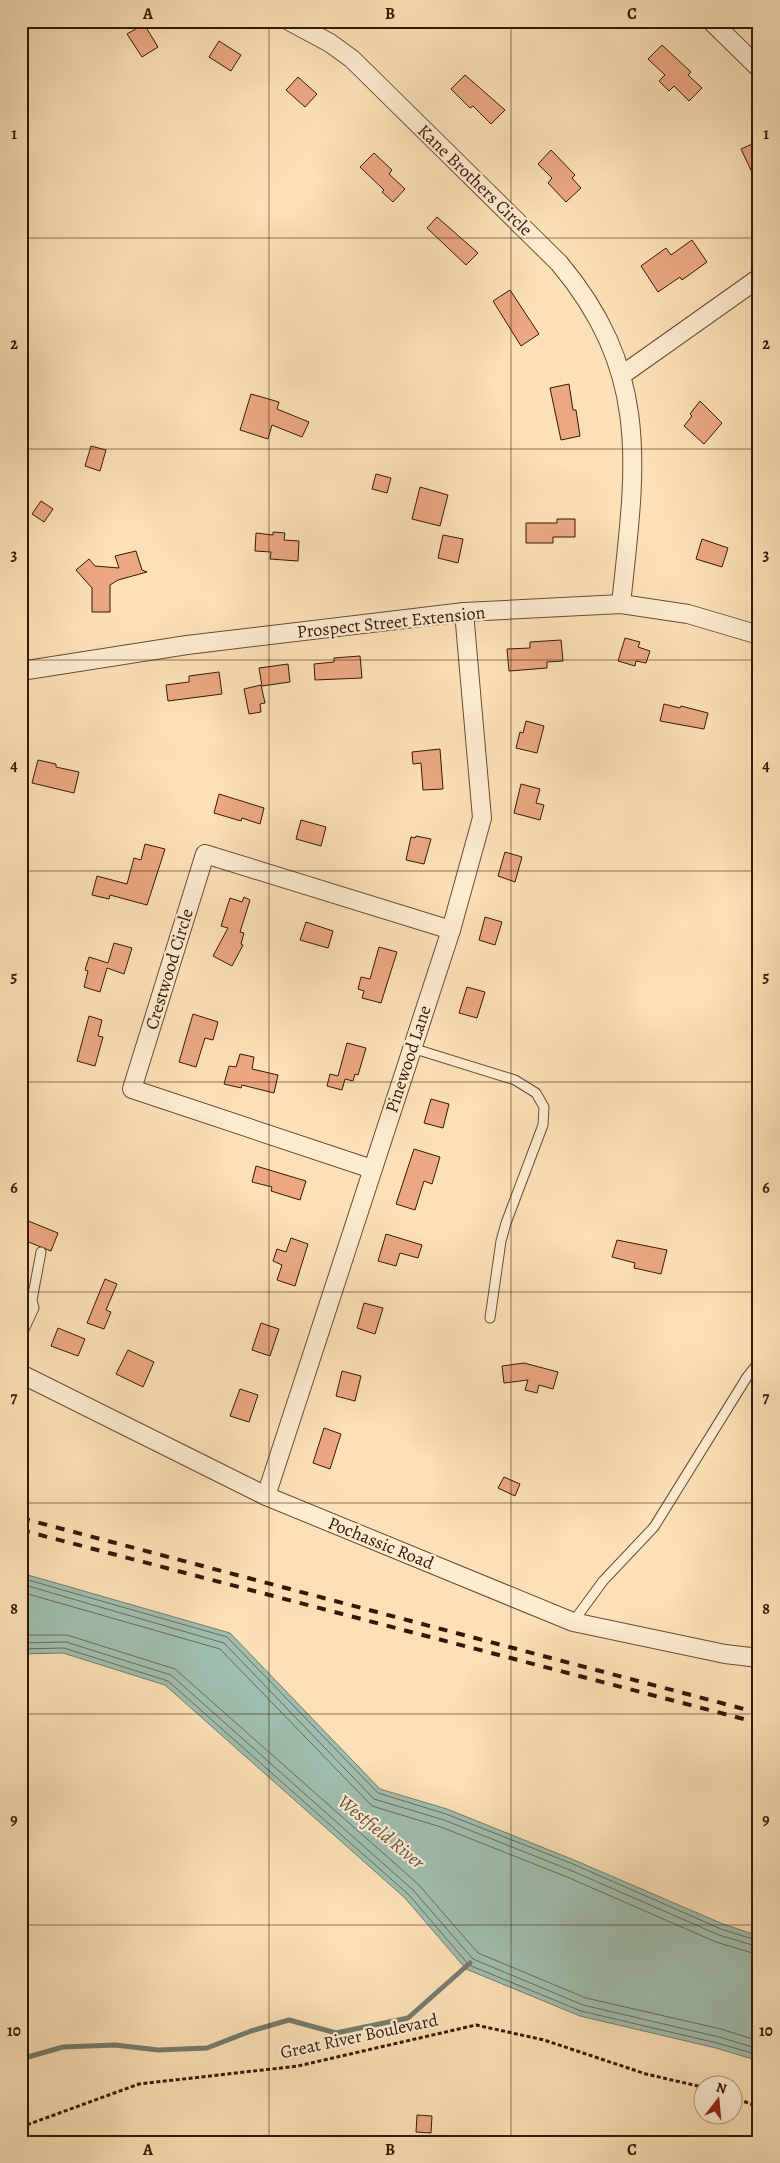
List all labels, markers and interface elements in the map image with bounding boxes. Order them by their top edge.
text: A [142,3,154,25]
text: B [385,3,395,25]
text: C [627,3,637,25]
street label: Kane Brothers Circle [412,119,538,241]
text: 1 [11,123,17,145]
text: 1 [763,123,769,145]
text: 2 [10,333,18,355]
text: 2 [762,333,770,355]
text: 3 [11,544,18,566]
text: 3 [763,544,770,566]
street label: Prospect Street Extension [296,600,487,644]
text: 4 [10,755,18,777]
text: 4 [762,755,770,777]
street label: Crestwood Circle [139,906,199,1032]
text: 5 [11,966,18,988]
text: 5 [763,966,770,988]
street label: Pinewood Lane [379,1002,437,1116]
text: 6 [10,1177,18,1199]
text: 6 [762,1177,770,1199]
text: 7 [11,1387,18,1409]
text: 7 [763,1387,770,1409]
street label: Pochassic Road [325,1511,438,1575]
text: 8 [10,1598,18,1620]
text: 8 [762,1598,770,1620]
water label: Westfield River [332,1789,431,1876]
text: 9 [10,1809,18,1831]
text: 9 [762,1809,770,1831]
street label: Great River Boulevard [278,2007,440,2064]
text: 10 [7,2020,21,2042]
text: 10 [759,2020,773,2042]
north arrow [692,2076,742,2126]
text: N [714,2077,729,2099]
text: A [142,2139,154,2161]
text: B [385,2139,395,2161]
text: C [627,2139,637,2161]

